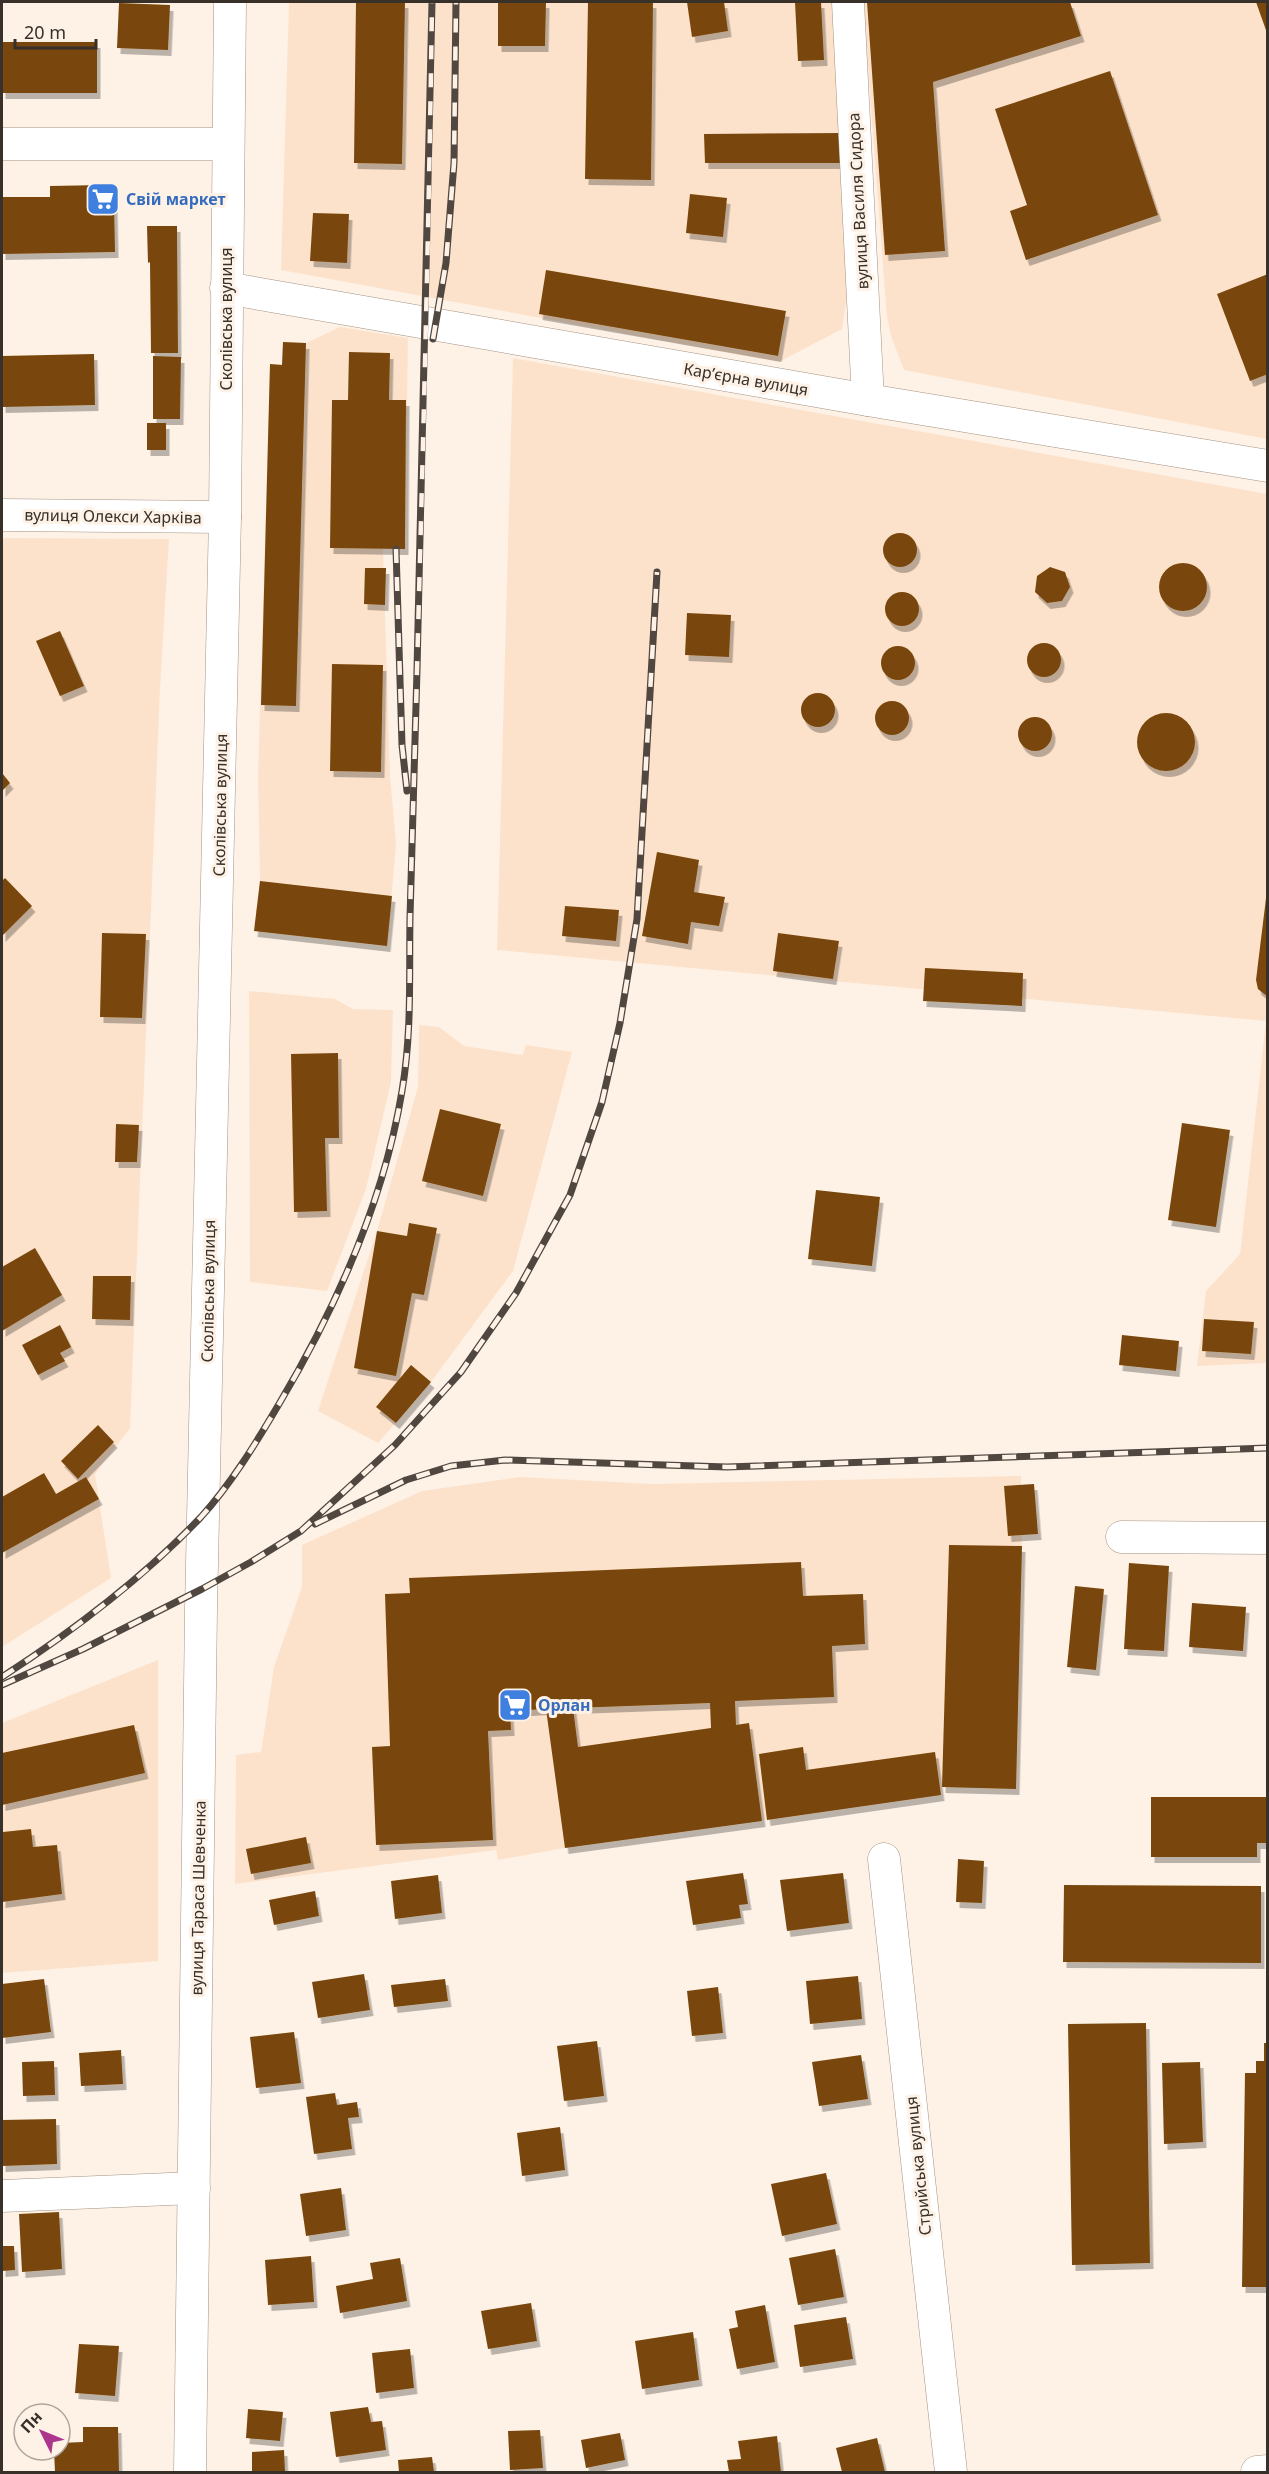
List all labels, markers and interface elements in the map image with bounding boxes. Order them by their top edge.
scale bar [15,12,96,50]
text: 20 m [24,20,66,44]
street label: вулиця Василя Сидора [842,112,874,290]
supermarket icon: Свій маркет [85,181,121,217]
place label: Свій маркет [126,188,226,210]
street label: Сколівська вулиця [215,248,237,390]
street label: Карʼєрна вулиця [682,357,810,401]
street label: вулиця Олекси Харківа [24,503,202,529]
street label: Сколівська вулиця [208,733,232,877]
street label: Сколівська вулиця [196,1219,220,1363]
supermarket icon: Орлан [497,1687,533,1723]
place label: Орлан [538,1694,591,1716]
street label: вулиця Тараса Шевченка [185,1800,211,1996]
street label: Стрийська вулиця [900,2095,936,2237]
north arrow [12,2402,72,2462]
text: Пн [15,2406,47,2438]

